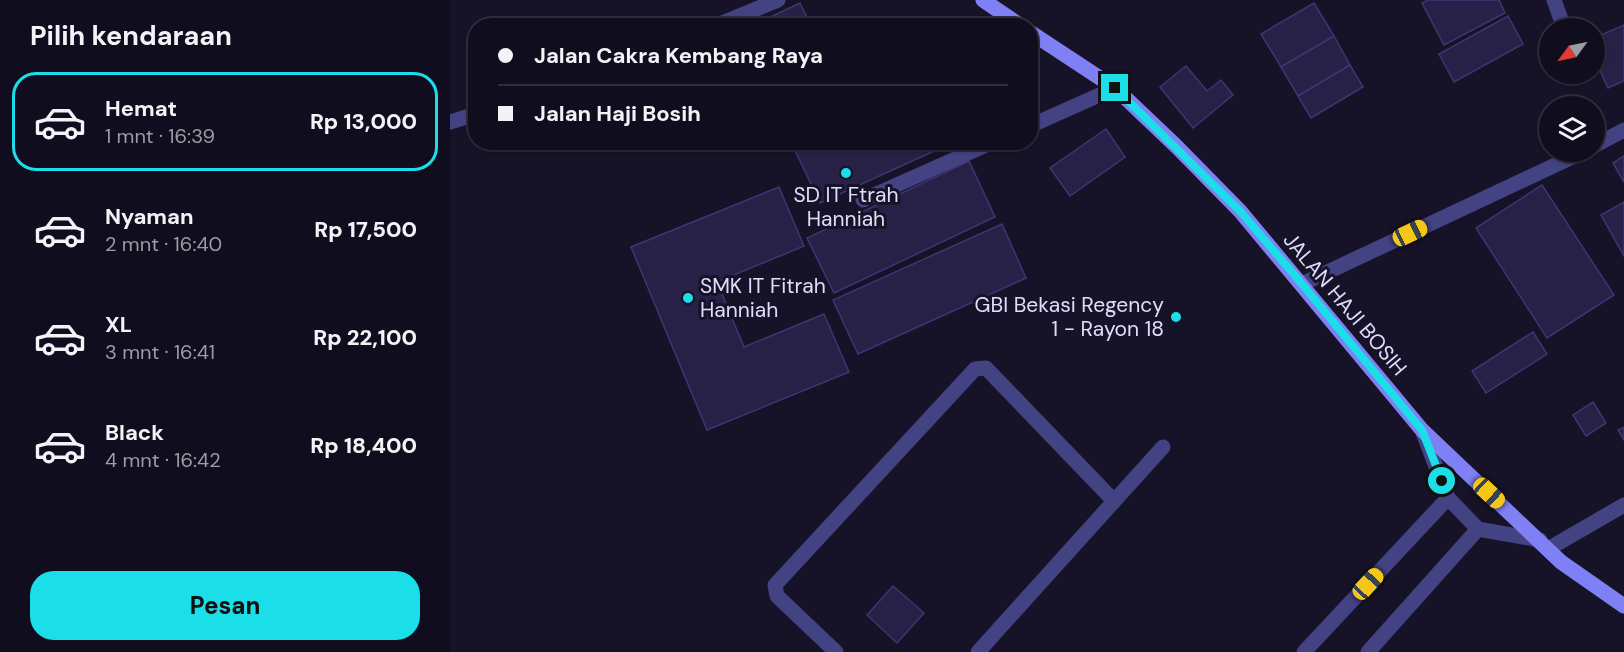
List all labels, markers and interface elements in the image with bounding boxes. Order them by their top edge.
text: Pilih kendaraan [30,18,232,53]
north arrow [1539,18,1605,84]
map controls [1539,18,1605,162]
text: Jalan Cakra Kembang Raya [534,41,823,70]
route end [1101,74,1128,101]
text: Hemat [105,94,177,123]
icon: car [33,95,87,149]
button: layers [1539,96,1605,162]
text: Jalan Haji Bosih [534,99,701,128]
text: Rp 13,000 [310,107,417,136]
text: 1 mnt · 16:39 [105,123,215,149]
marker: SD IT Ftrah Hanniah [839,166,853,180]
place label: SD IT Ftrah Hanniah [793,181,899,233]
text: Nyaman [105,202,194,231]
icon: car [33,203,87,257]
text: Rp 17,500 [314,215,417,244]
car [1390,217,1430,249]
street label: JALAN HAJI BOSIH [1277,227,1413,381]
text: 2 mnt · 16:40 [105,231,222,257]
place label: SMK IT Fitrah Hanniah [700,272,826,324]
marker: SMK IT Fitrah Hanniah [681,291,695,305]
place label: GBI Bekasi Regency 1 - Rayon 18 [975,291,1164,343]
text: XL [105,310,132,339]
marker: GBI Bekasi Regency 1 - Rayon 18 [1169,310,1183,324]
icon: car [33,311,87,365]
text: Rp 22,100 [313,323,417,352]
text: 3 mnt · 16:41 [105,339,215,365]
text: Black [105,418,164,447]
icon: car [33,419,87,473]
text: Rp 18,400 [310,431,417,460]
text: 4 mnt · 16:42 [105,447,221,473]
route start [1428,467,1455,494]
car [1470,474,1508,512]
car [1349,565,1387,603]
button: Pesan [30,571,420,640]

